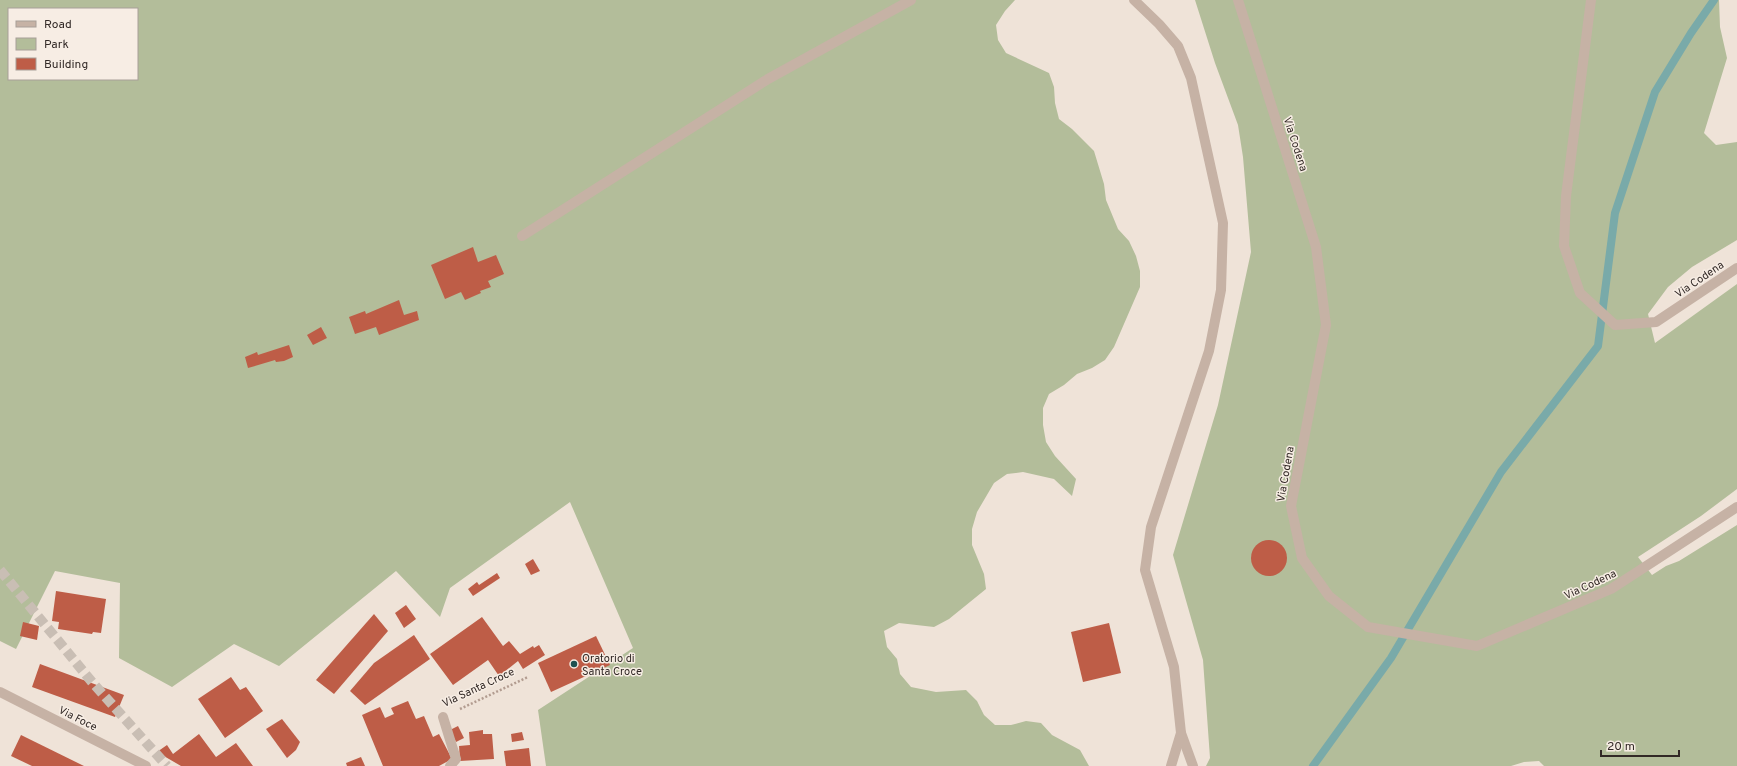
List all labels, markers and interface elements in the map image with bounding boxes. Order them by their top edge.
legend [8,8,138,80]
text: Road [44,17,72,33]
text: Park [44,37,69,53]
text: Building [44,57,88,73]
street label: Via Codena [1280,115,1310,173]
street label: Via Codena [1672,258,1727,301]
street label: Via Codena [1274,445,1298,503]
street label: Via Codena [1562,567,1619,603]
place label: Oratorio di Santa Croce [582,652,642,679]
marker: Oratorio di Santa Croce [569,659,579,669]
street label: Via Santa Croce [440,665,517,711]
street label: Via Foce [56,703,99,735]
scale bar [1601,732,1679,758]
text: 20 m [1607,739,1635,755]

